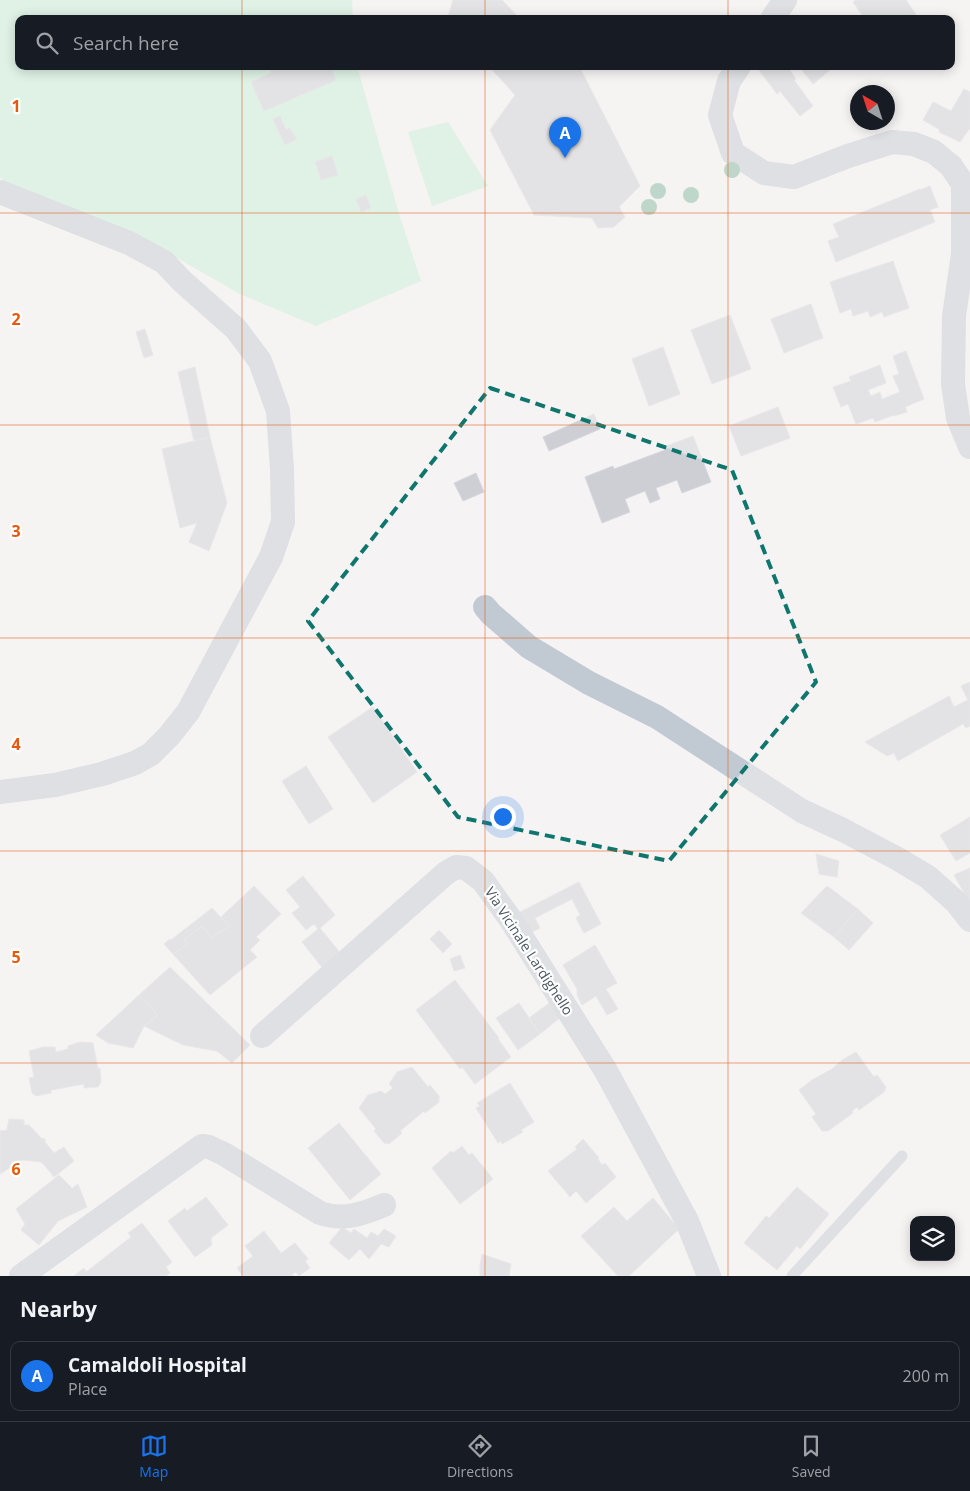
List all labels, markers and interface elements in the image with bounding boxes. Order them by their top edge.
search box [15,15,955,70]
icon: search [33,29,61,57]
text: Search here [73,30,179,56]
north arrow [850,85,895,130]
text: 1 [11,95,21,117]
pin: A [549,117,581,158]
text: 2 [11,308,21,330]
text: 3 [11,520,21,542]
text: 4 [11,733,21,755]
your location [490,804,516,830]
street label: Via Vicinale Lardighello [481,883,578,1018]
text: 5 [11,946,21,968]
text: 6 [11,1158,21,1180]
map controls [910,1216,955,1261]
button: layers [910,1216,955,1261]
text: Nearby [20,1295,97,1323]
text: Camaldoli Hospital [68,1352,247,1378]
text: A [31,1365,43,1387]
text: 200 m [903,1365,949,1387]
text: Place [68,1378,107,1400]
tab: Map [139,1432,168,1481]
tab: Directions [447,1432,513,1481]
tab: Saved [792,1432,831,1481]

